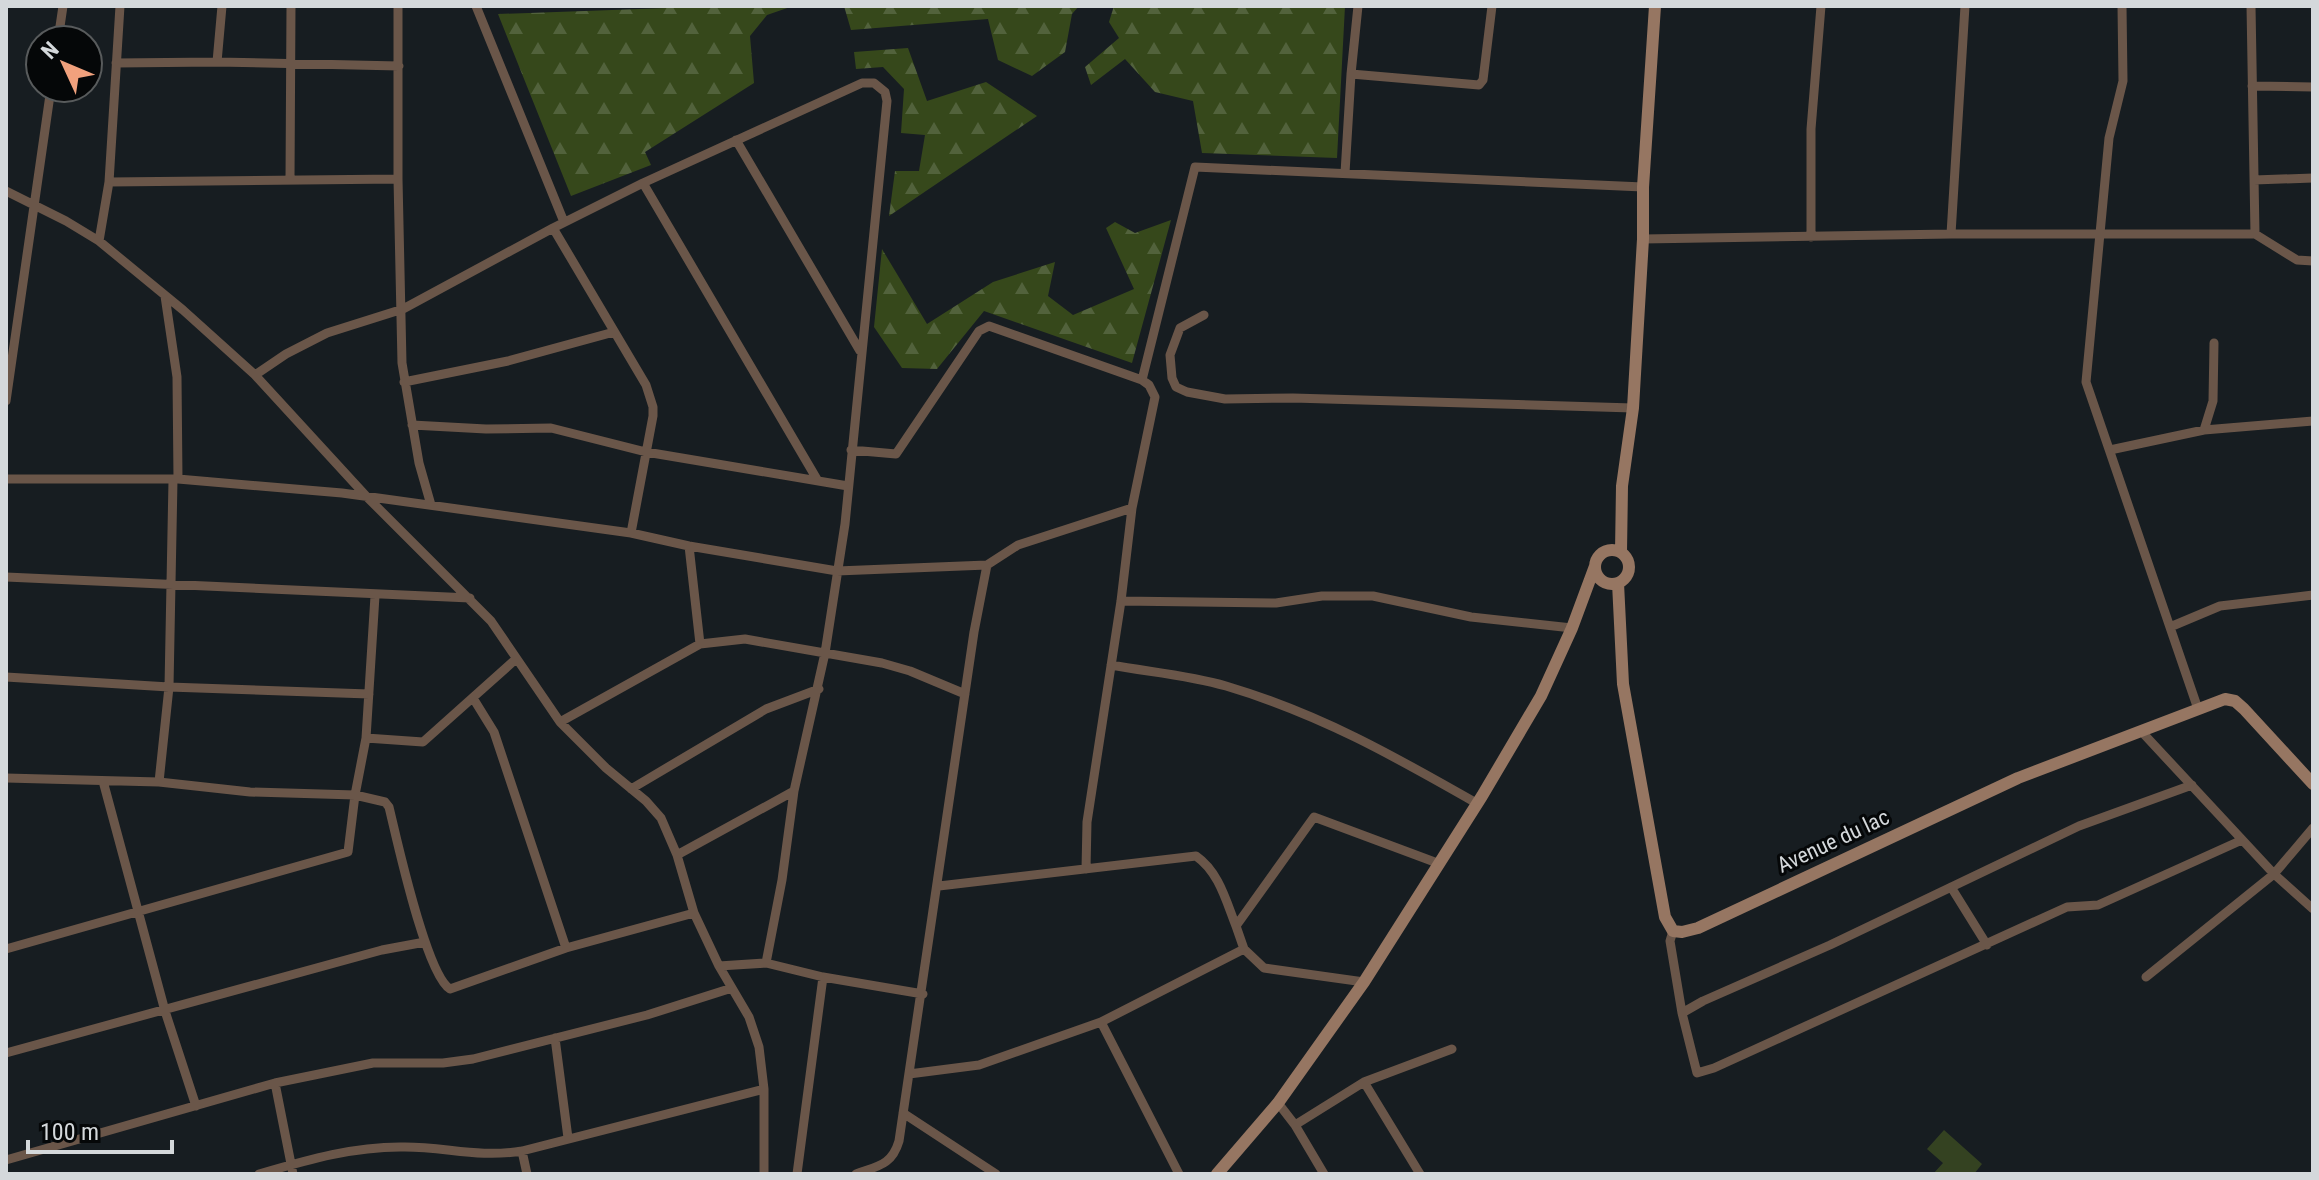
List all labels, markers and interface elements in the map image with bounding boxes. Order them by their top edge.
north arrow [24,24,104,104]
text: N [36,37,64,64]
street label: Avenue du lac [1773,804,1893,878]
scale bar [28,1104,172,1154]
text: 100 m [40,1118,99,1146]

